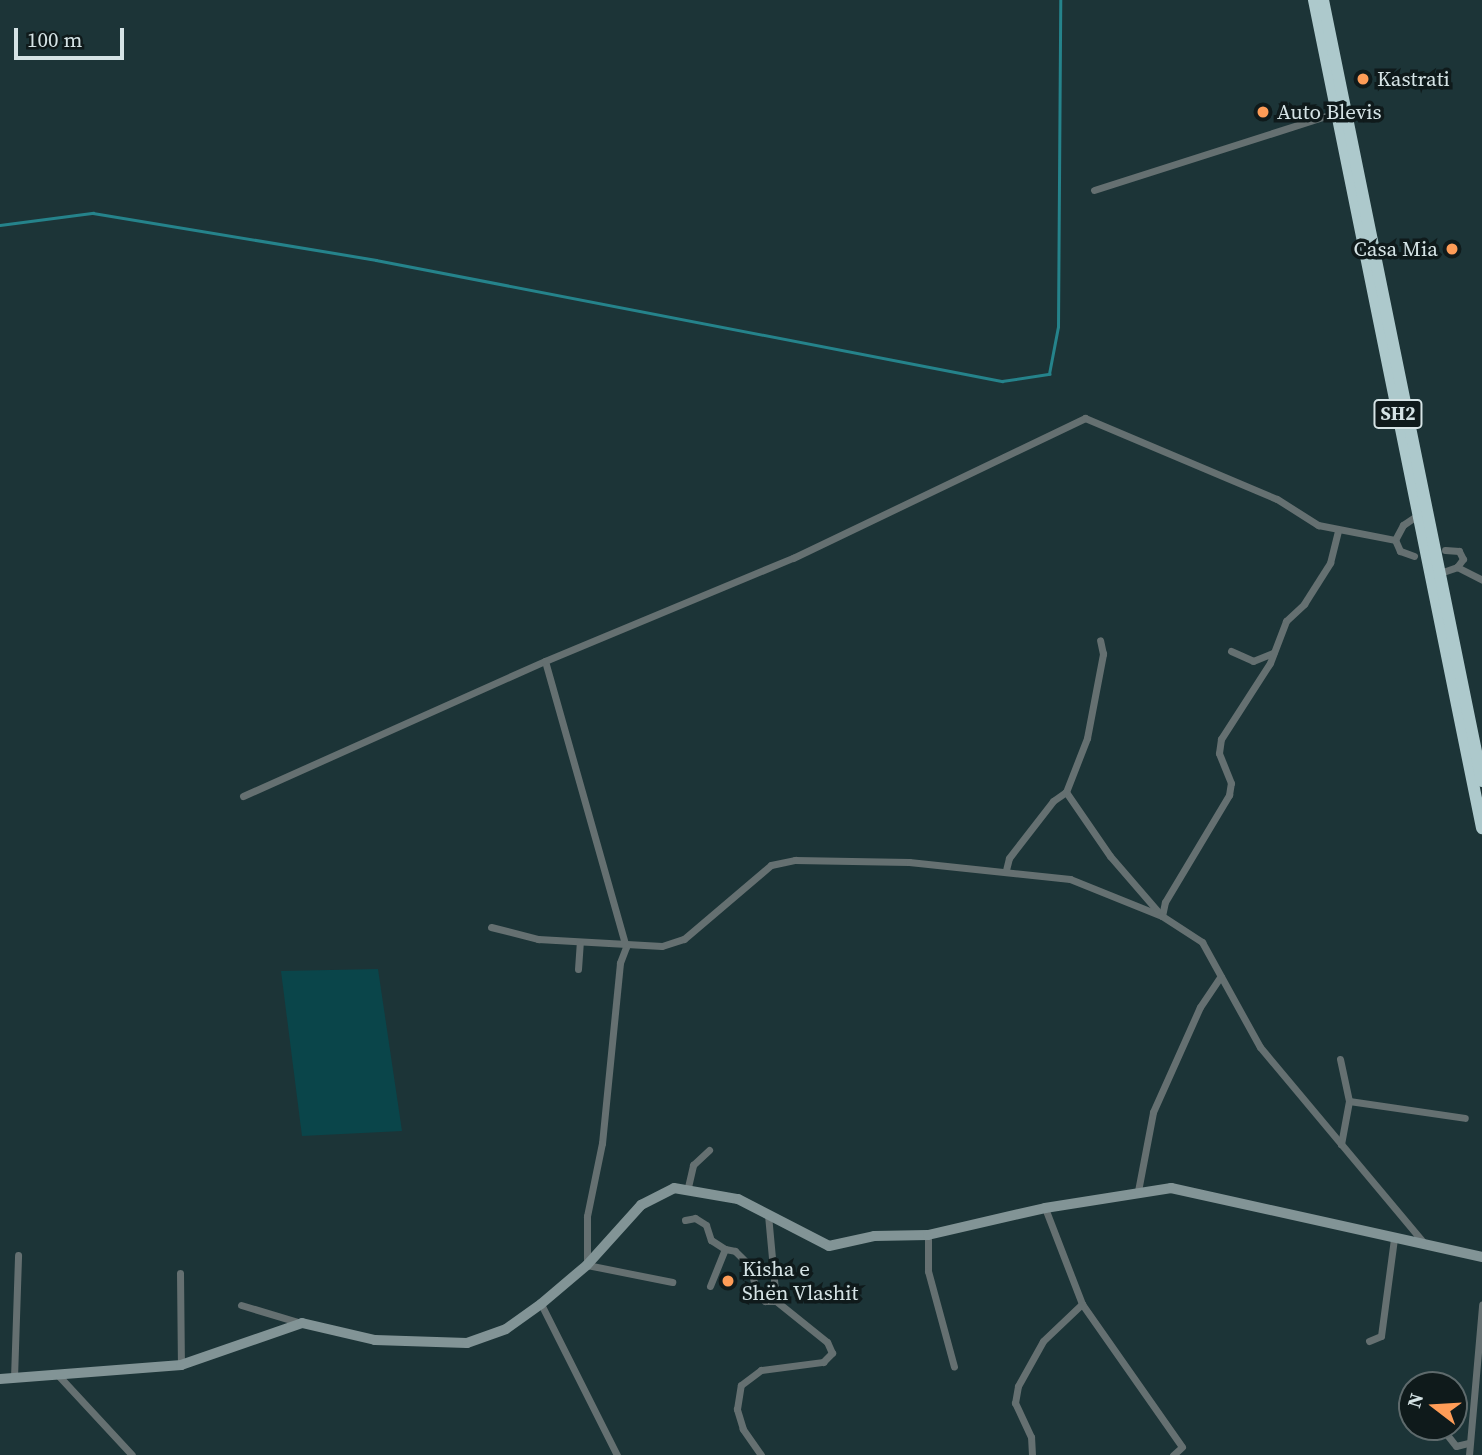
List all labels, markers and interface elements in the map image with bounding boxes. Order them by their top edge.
scale bar [18,14,128,58]
text: 100 m [27,25,82,54]
place label: Kastrati [1377,66,1450,92]
marker: Kastrati [1355,71,1371,87]
place label: Auto Blevis [1277,99,1382,125]
marker: Auto Blevis [1255,104,1271,120]
place label: Casa Mia [1353,236,1438,262]
marker: Casa Mia [1444,241,1460,257]
road number: SH2 [1372,398,1424,430]
place label: Kisha e Shën Vlashit [742,1256,859,1306]
marker: Kisha e Shën Vlashit [720,1273,736,1289]
north arrow [1398,1371,1468,1441]
text: N [1400,1390,1429,1411]

